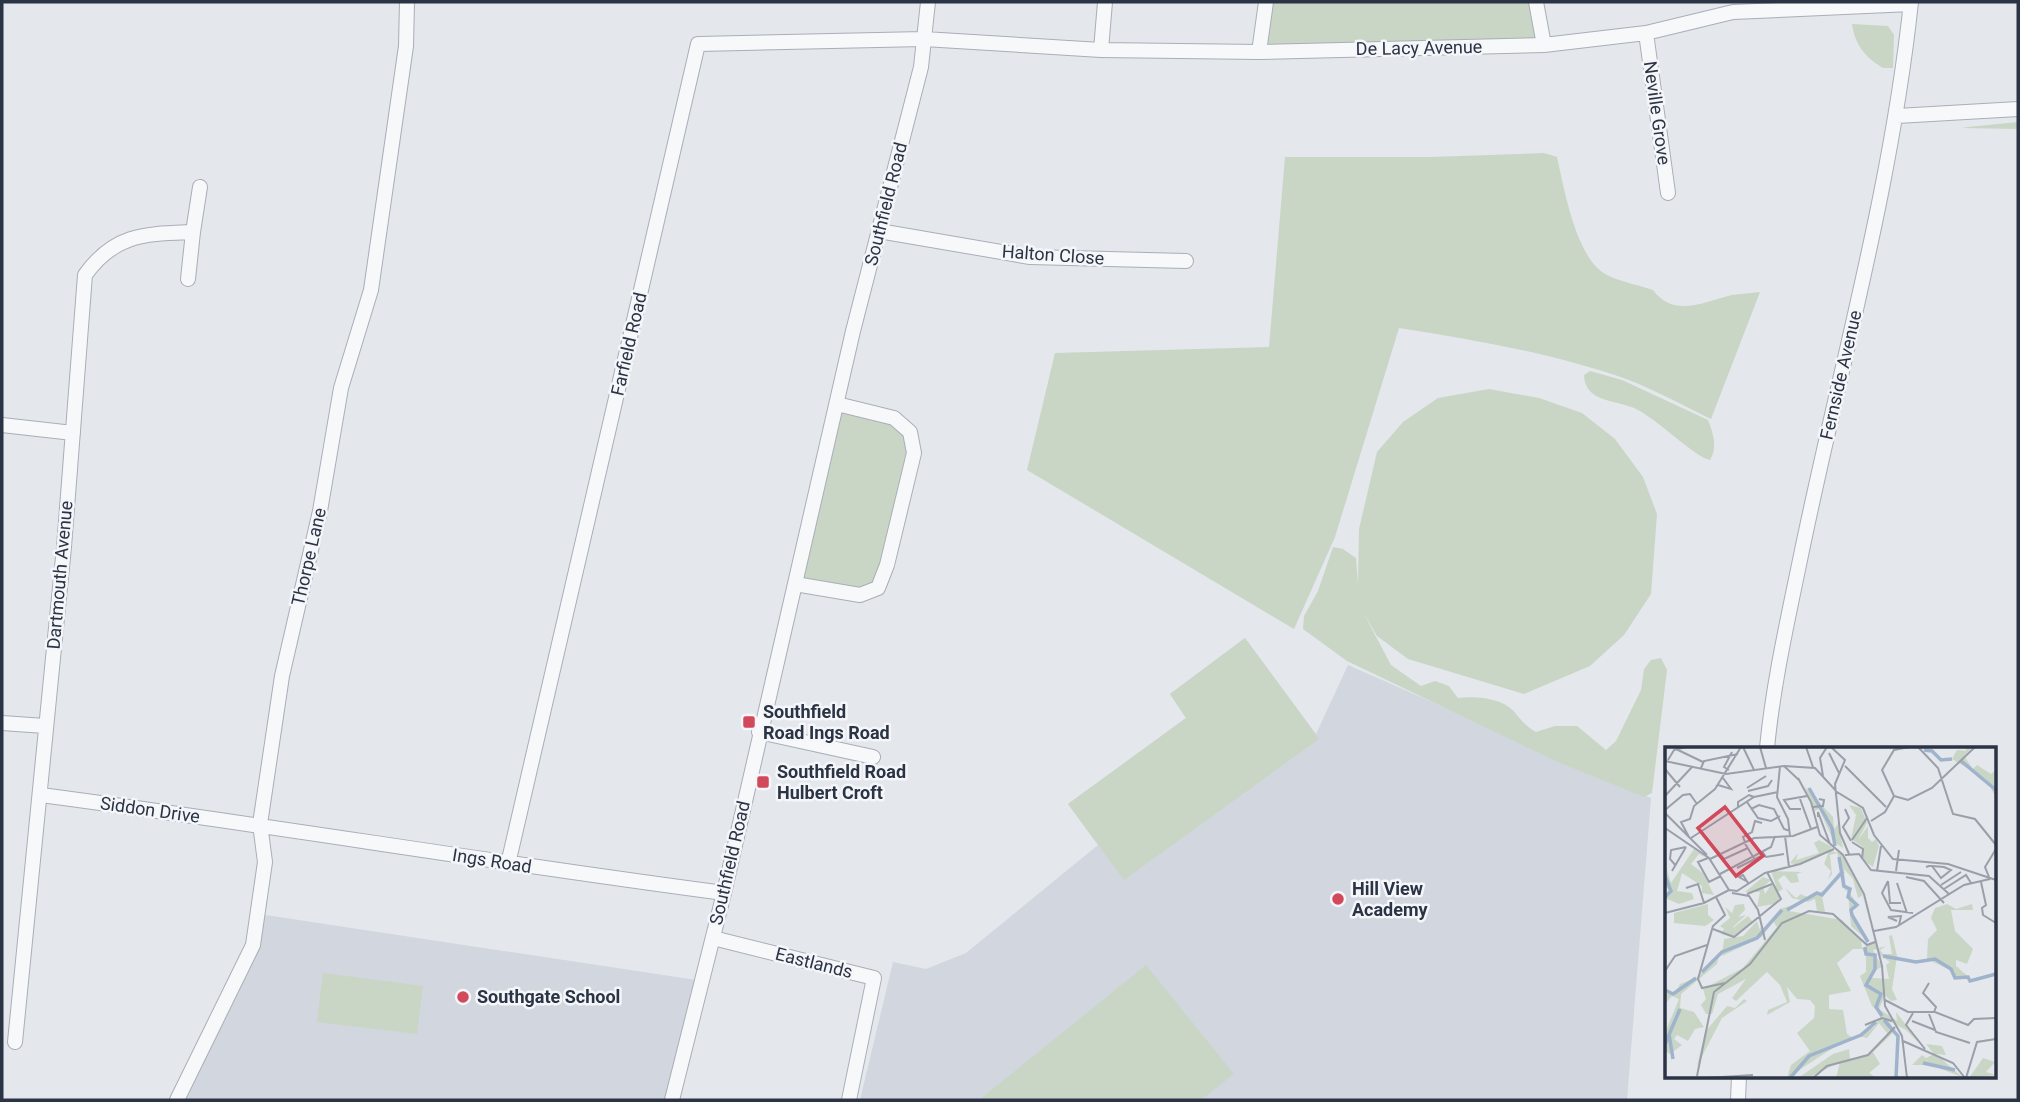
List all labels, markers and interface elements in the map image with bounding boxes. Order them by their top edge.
street label: De Lacy Avenue [1356,36,1482,59]
street label: Neville Grove [1640,60,1675,166]
street label: Southfield Road [860,140,911,268]
street label: Halton Close [1001,240,1105,269]
street label: Farfield Road [606,290,651,398]
street label: Fernside Avenue [1815,308,1866,442]
street label: Dartmouth Avenue [43,500,76,650]
street label: Thorpe Lane [287,506,330,608]
place label: Southfield Road Ings Road [763,701,890,743]
marker: Southfield Road Ings Road [741,714,757,730]
inset map [1665,747,1996,1078]
place label: Southfield Road Hulbert Croft [777,761,906,803]
marker: Southfield Road Hulbert Croft [755,774,771,790]
street label: Siddon Drive [99,792,201,827]
street label: Southfield Road [705,799,754,927]
street label: Ings Road [451,844,533,877]
place label: Hill View Academy [1352,878,1429,920]
marker: Hill View Academy [1330,891,1346,907]
street label: Eastlands [773,943,855,982]
place label: Southgate School [477,986,620,1007]
marker: Southgate School [455,989,471,1005]

